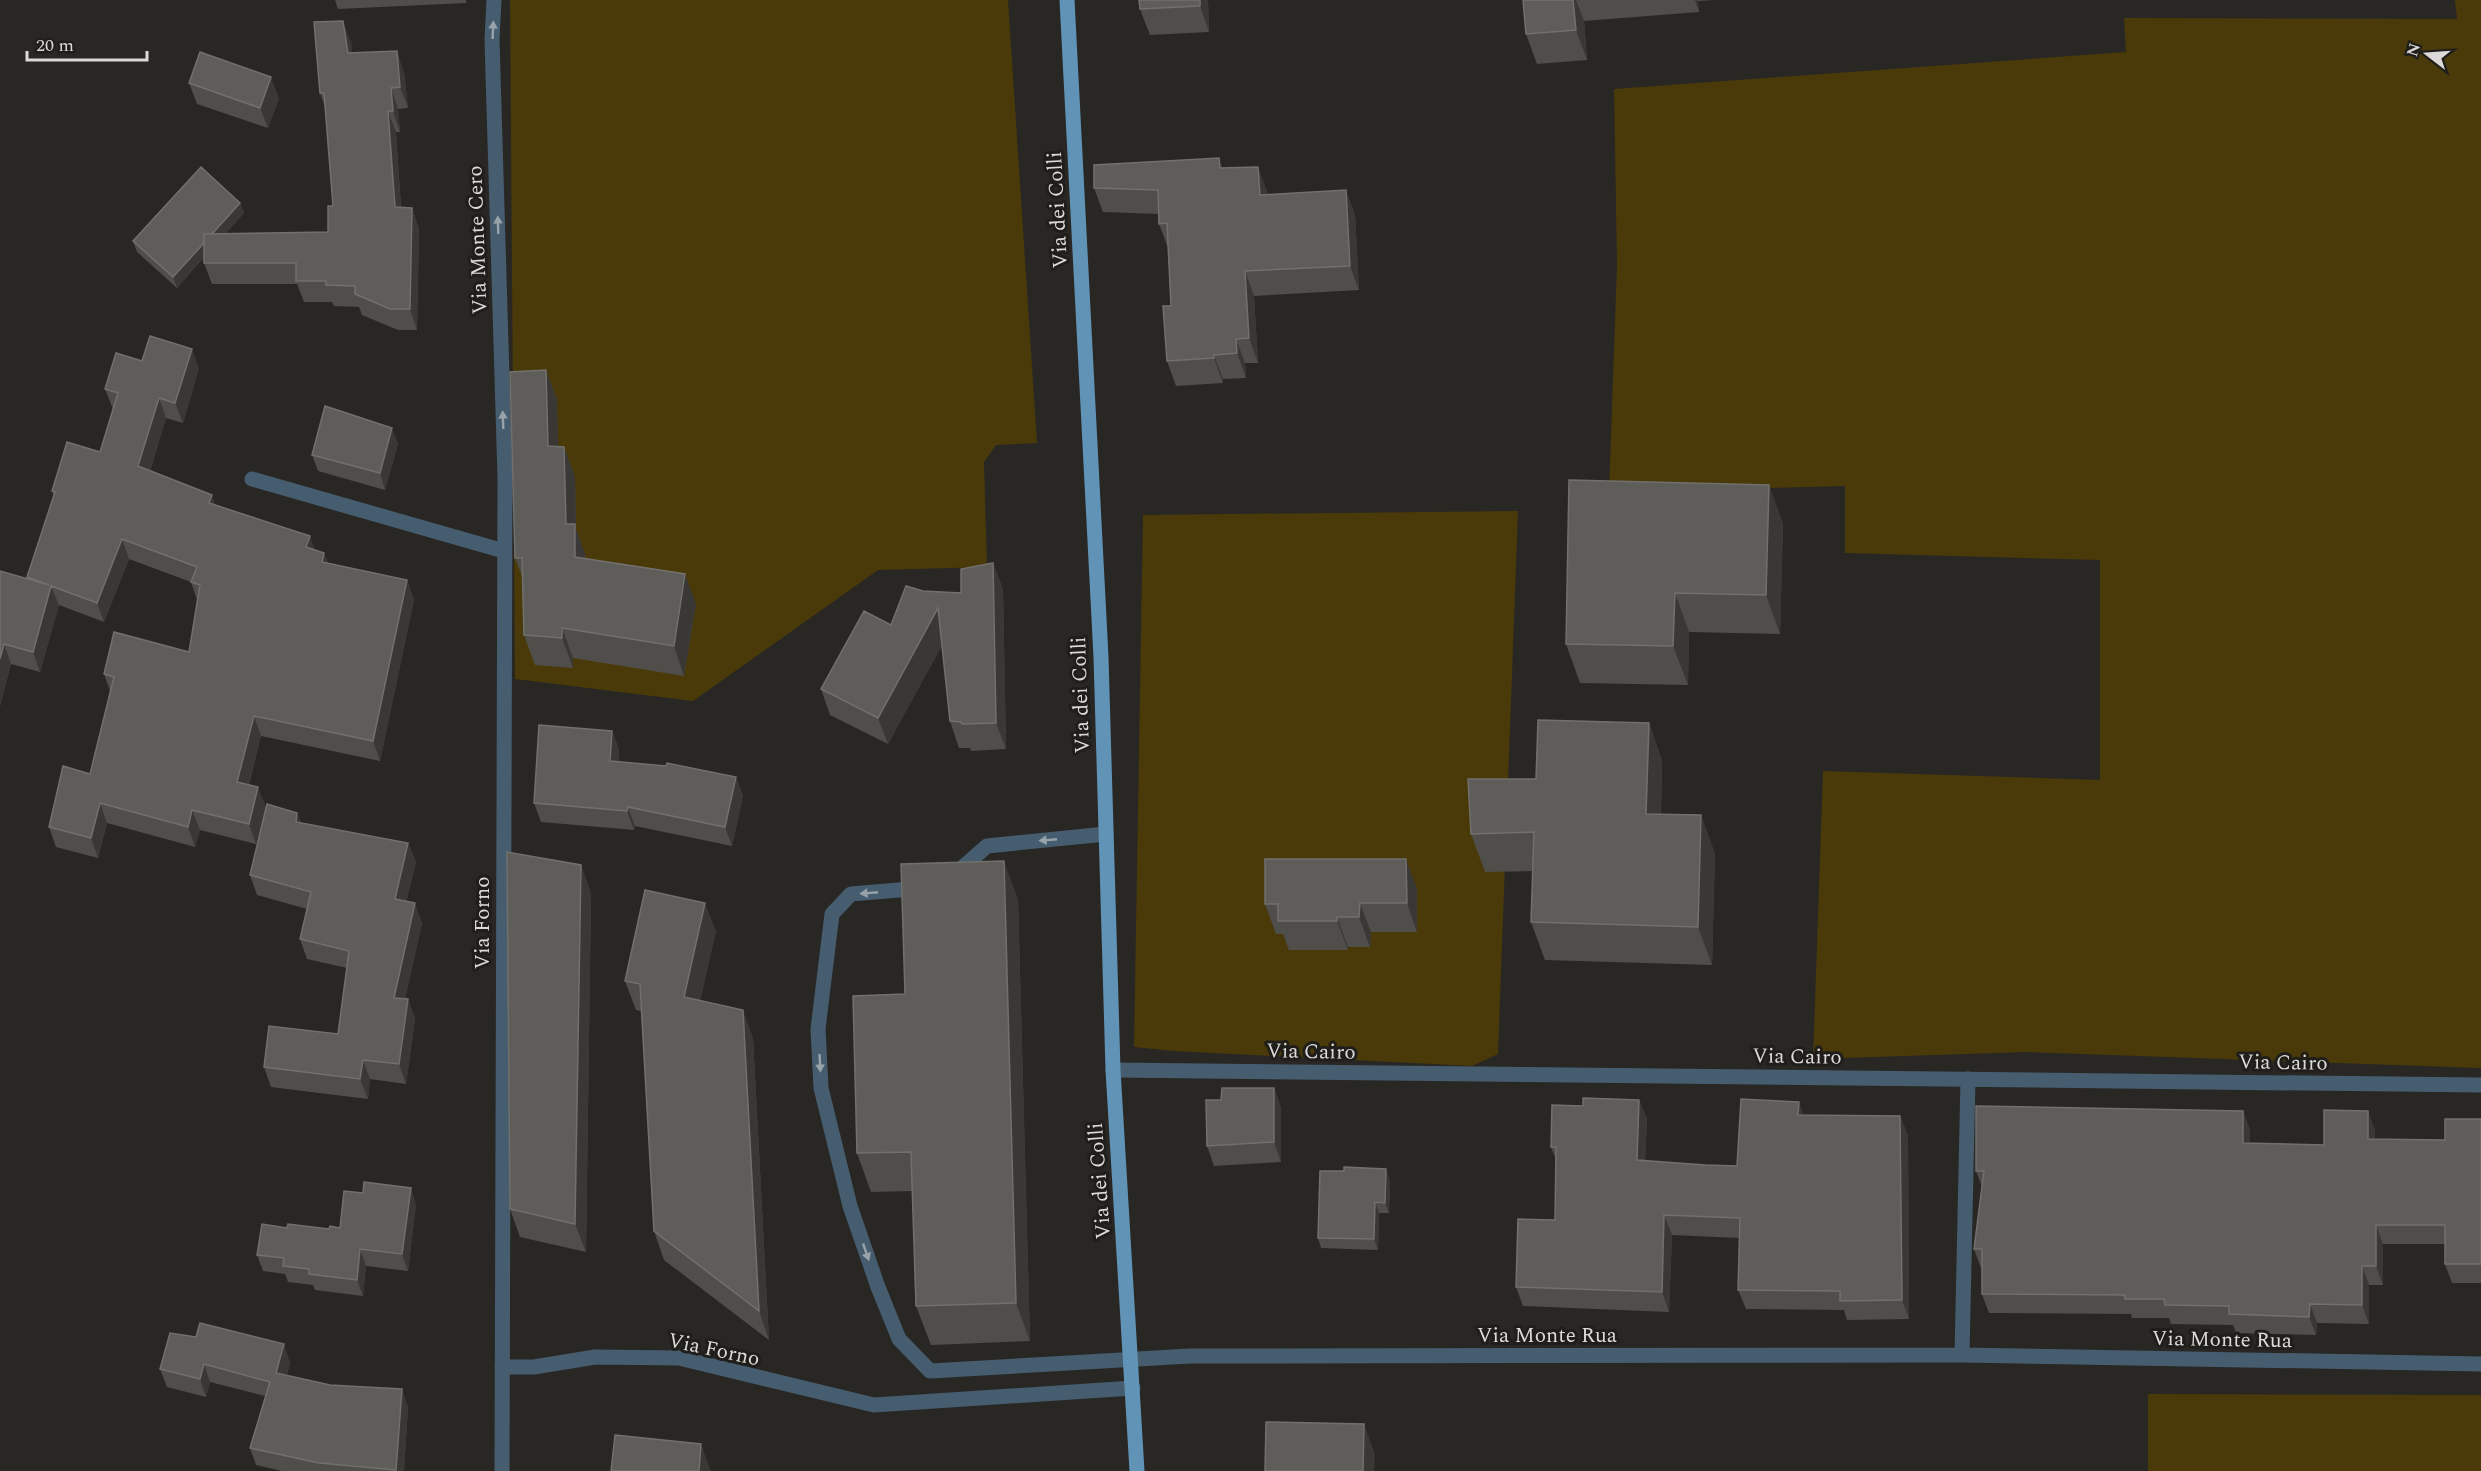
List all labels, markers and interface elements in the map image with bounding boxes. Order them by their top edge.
one-way arrow [488,20,497,39]
scale bar [27,24,147,62]
north arrow [2397,24,2457,84]
text: 20 m [36,32,74,59]
text: N [2400,40,2427,60]
street label: Via dei Colli [1039,151,1077,269]
street label: Via Monte Cero [459,165,497,315]
one-way arrow [493,215,502,234]
one-way arrow [499,410,508,429]
street label: Via dei Colli [1063,636,1099,754]
one-way arrow [1038,835,1057,845]
street label: Via Forno [467,876,499,970]
one-way arrow [859,888,878,897]
street label: Via Cairo [1266,1035,1356,1069]
street label: Via Cairo [1752,1040,1842,1074]
street label: Via Cairo [2238,1046,2328,1080]
one-way arrow [816,1053,825,1072]
street label: Via dei Colli [1080,1122,1120,1240]
one-way arrow [862,1243,871,1261]
street label: Via Monte Rua [1477,1320,1618,1352]
street label: Via Monte Rua [2152,1323,2293,1357]
street label: Via Forno [665,1325,763,1375]

